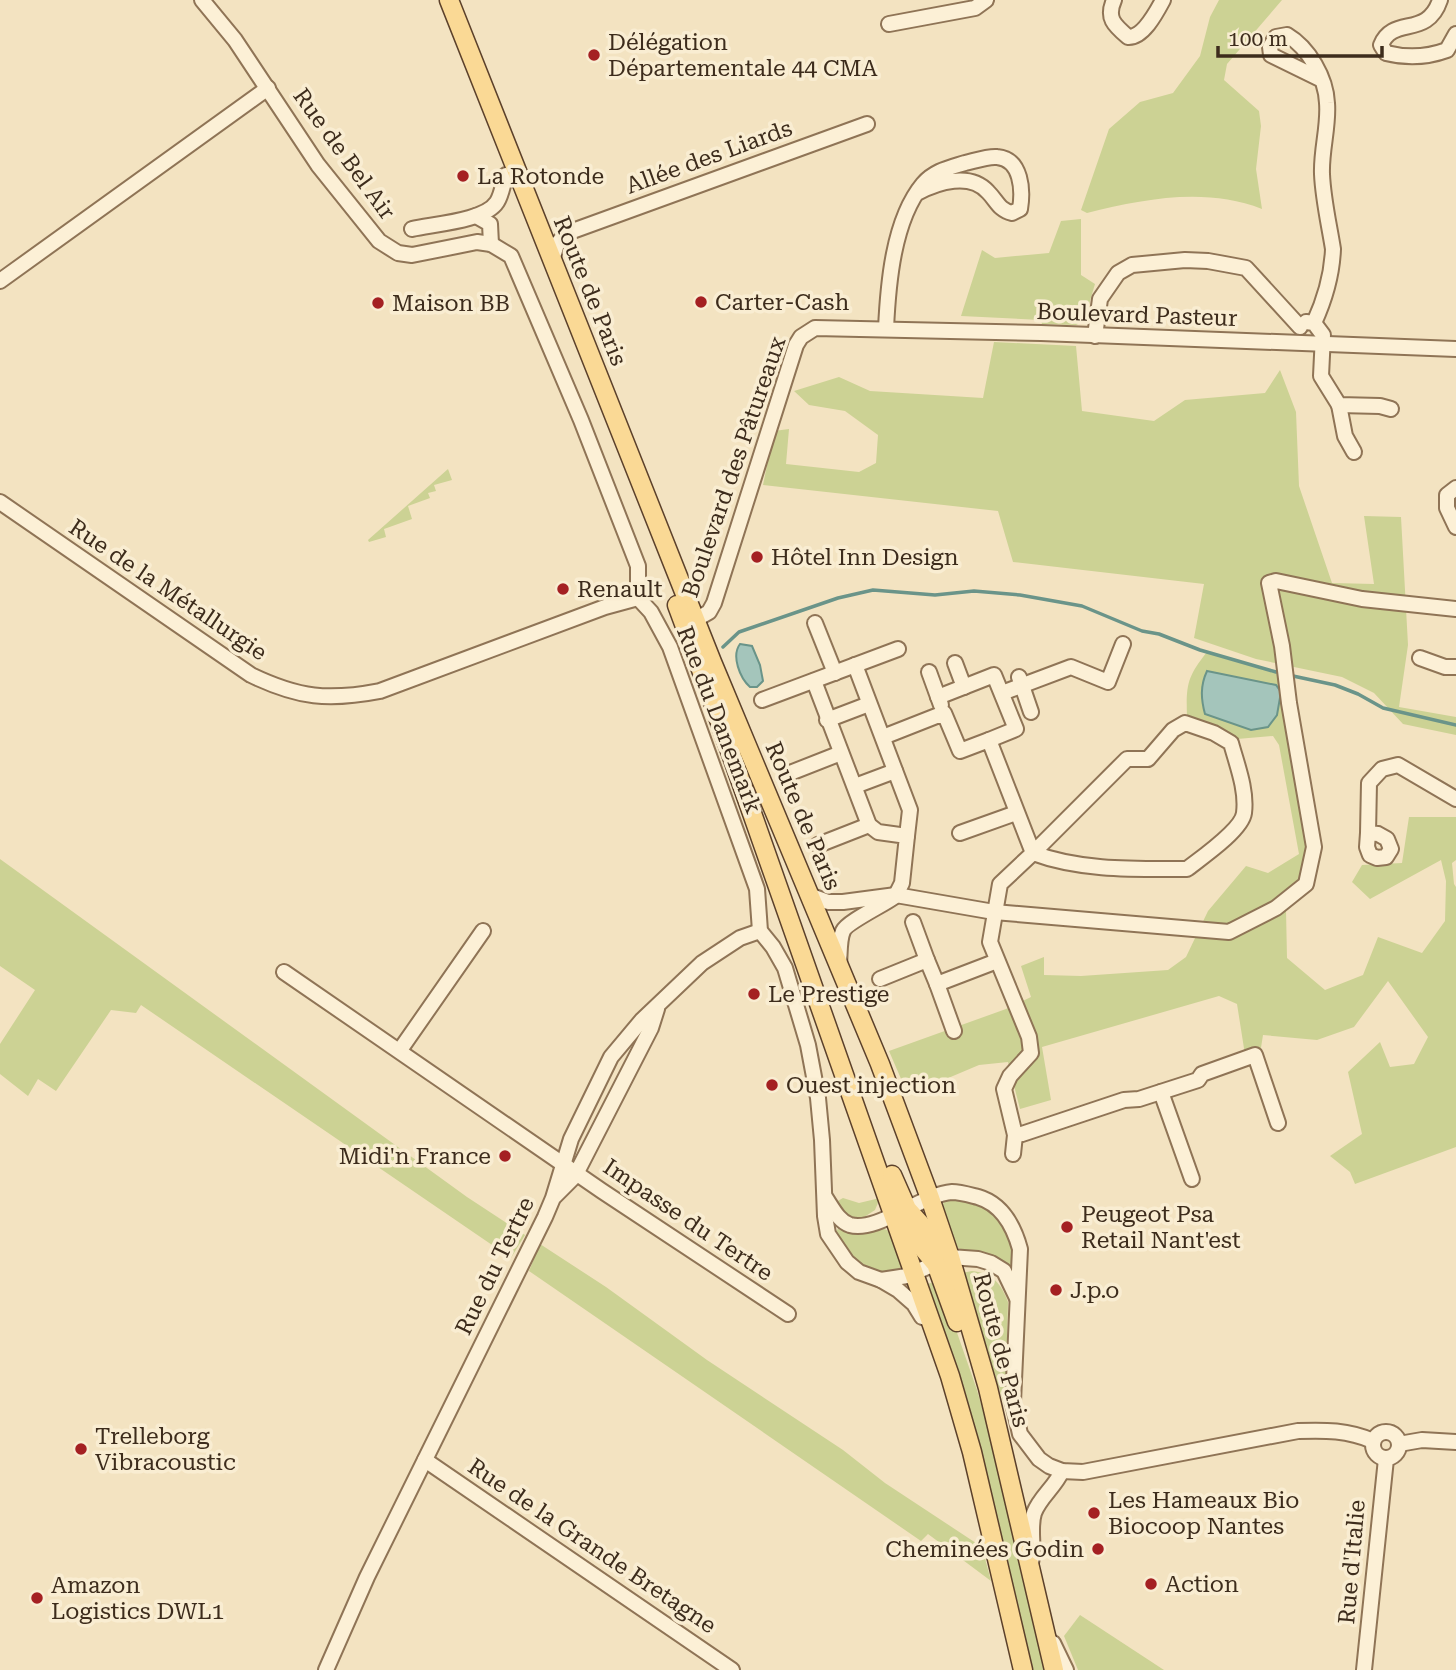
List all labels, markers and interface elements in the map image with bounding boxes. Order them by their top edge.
scale bar [1218,14,1382,58]
text: 100 m [1228,27,1288,51]
place label: Délégation Départementale 44 CMA [608,29,878,82]
marker: Délégation Départementale 44 CMA [586,47,602,63]
street label: Rue de Bel Air [287,83,401,225]
street label: Allée des Liards [622,114,796,200]
place label: La Rotonde [477,163,604,190]
marker: La Rotonde [455,168,471,184]
street label: Route de Paris [548,212,632,370]
place label: Carter-Cash [715,289,849,316]
place label: Maison BB [392,290,510,317]
marker: Carter-Cash [693,294,709,310]
marker: Maison BB [370,295,386,311]
street label: Boulevard Pasteur [1036,298,1238,332]
street label: Boulevard des Pâtureaux [677,332,792,601]
street label: Rue de la Métallurgie [64,514,272,666]
place label: Hôtel Inn Design [771,544,959,571]
marker: Hôtel Inn Design [749,549,765,565]
place label: Renault [577,576,663,603]
marker: Renault [555,581,571,597]
street label: Rue du Danemark [671,623,767,818]
street label: Route de Paris [760,738,846,894]
place label: Le Prestige [768,981,889,1008]
marker: Le Prestige [746,986,762,1002]
place label: Ouest injection [786,1072,956,1099]
marker: Ouest injection [764,1077,780,1093]
place label: Midi'n France [339,1143,491,1170]
marker: Midi'n France [497,1148,513,1164]
street label: Impasse du Tertre [598,1153,778,1287]
street label: Rue du Tertre [450,1193,540,1339]
place label: Peugeot Psa Retail Nant'est [1081,1201,1241,1254]
marker: Peugeot Psa Retail Nant'est [1059,1219,1075,1235]
street label: Route de Paris [967,1270,1035,1430]
place label: J.p.o [1070,1277,1119,1304]
marker: J.p.o [1048,1282,1064,1298]
place label: Trelleborg Vibracoustic [95,1423,236,1476]
marker: Trelleborg Vibracoustic [73,1441,89,1457]
street label: Rue de la Grande Bretagne [463,1453,721,1639]
place label: Les Hameaux Bio Biocoop Nantes [1108,1487,1299,1540]
street label: Rue d'Italie [1333,1499,1371,1625]
marker: Les Hameaux Bio Biocoop Nantes [1086,1505,1102,1521]
place label: Cheminées Godin [885,1536,1084,1563]
marker: Cheminées Godin [1090,1541,1106,1557]
place label: Action [1165,1571,1239,1598]
place label: Amazon Logistics DWL1 [51,1572,224,1625]
marker: Action [1143,1576,1159,1592]
marker: Amazon Logistics DWL1 [29,1590,45,1606]

